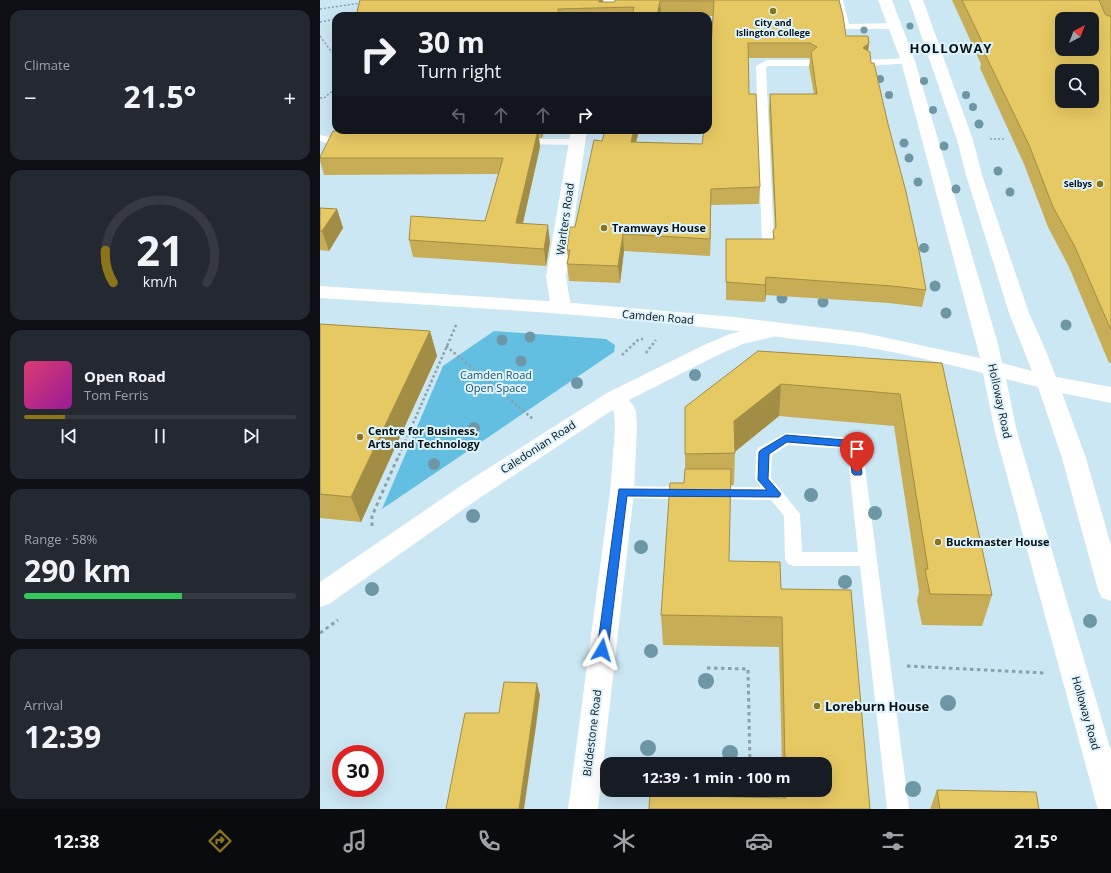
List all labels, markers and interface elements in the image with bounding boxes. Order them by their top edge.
marker: City and Islington College [768,6,778,16]
north arrow [1055,12,1099,56]
map controls [1055,12,1099,108]
place label: City and Islington College [736,16,810,39]
text: 30 m [418,23,485,61]
icon: right [352,28,404,80]
district label: HOLLOWAY [910,39,992,57]
text: Climate [24,56,70,74]
text: Turn right [418,59,501,83]
button: search [1055,64,1099,108]
text: 21.5° [124,76,196,117]
text: − [24,82,37,112]
text: + [283,82,296,112]
icon: left [448,104,470,126]
icon: ahead [490,104,512,126]
icon: ahead [532,104,554,126]
icon: right [574,104,596,126]
place label: Selbys [1064,177,1093,190]
marker: Selbys [1095,179,1105,189]
street label: Warlters Road [552,182,577,256]
place label: Tramways House [612,220,706,235]
text: 21 [136,221,184,277]
marker: Tramways House [599,223,609,233]
text: km/h [143,271,177,290]
street label: Camden Road [622,306,695,327]
street label: Holloway Road [985,362,1016,440]
text: Open Road [84,366,166,386]
park label: Camden Road Open Space [460,367,532,395]
text: Tom Ferris [84,386,149,404]
street label: Caledonian Road [497,417,578,477]
place label: Centre for Business, Arts and Technology [368,423,481,451]
icon: previous [58,425,80,447]
icon: pause [149,425,171,447]
icon: next [240,425,262,447]
marker: Centre for Business, Arts and Technology [355,432,365,442]
pin [840,432,874,473]
icon: arrive [846,438,868,460]
text: Range · 58% [24,530,97,548]
place label: Buckmaster House [946,534,1050,549]
marker: Buckmaster House [933,537,943,547]
text: 290 km [24,550,131,591]
position arrow [581,629,623,671]
street label: Holloway Road [1069,674,1104,752]
street label: Biddestone Road [579,689,604,777]
text: Arrival [24,696,63,714]
place label: Loreburn House [825,697,930,715]
marker: Loreburn House [812,701,822,711]
text: 12:39 [24,716,101,757]
speed limit sign: 30 [332,745,384,797]
text: 12:39 · 1 min · 100 m [642,767,790,787]
icon: directions [206,827,234,855]
icon: music [341,827,369,855]
icon: phone [475,827,503,855]
icon: climate [610,827,638,855]
icon: car [745,827,773,855]
icon: filters [879,827,907,855]
text: 12:38 [53,829,100,853]
text: 21.5° [1014,829,1058,853]

